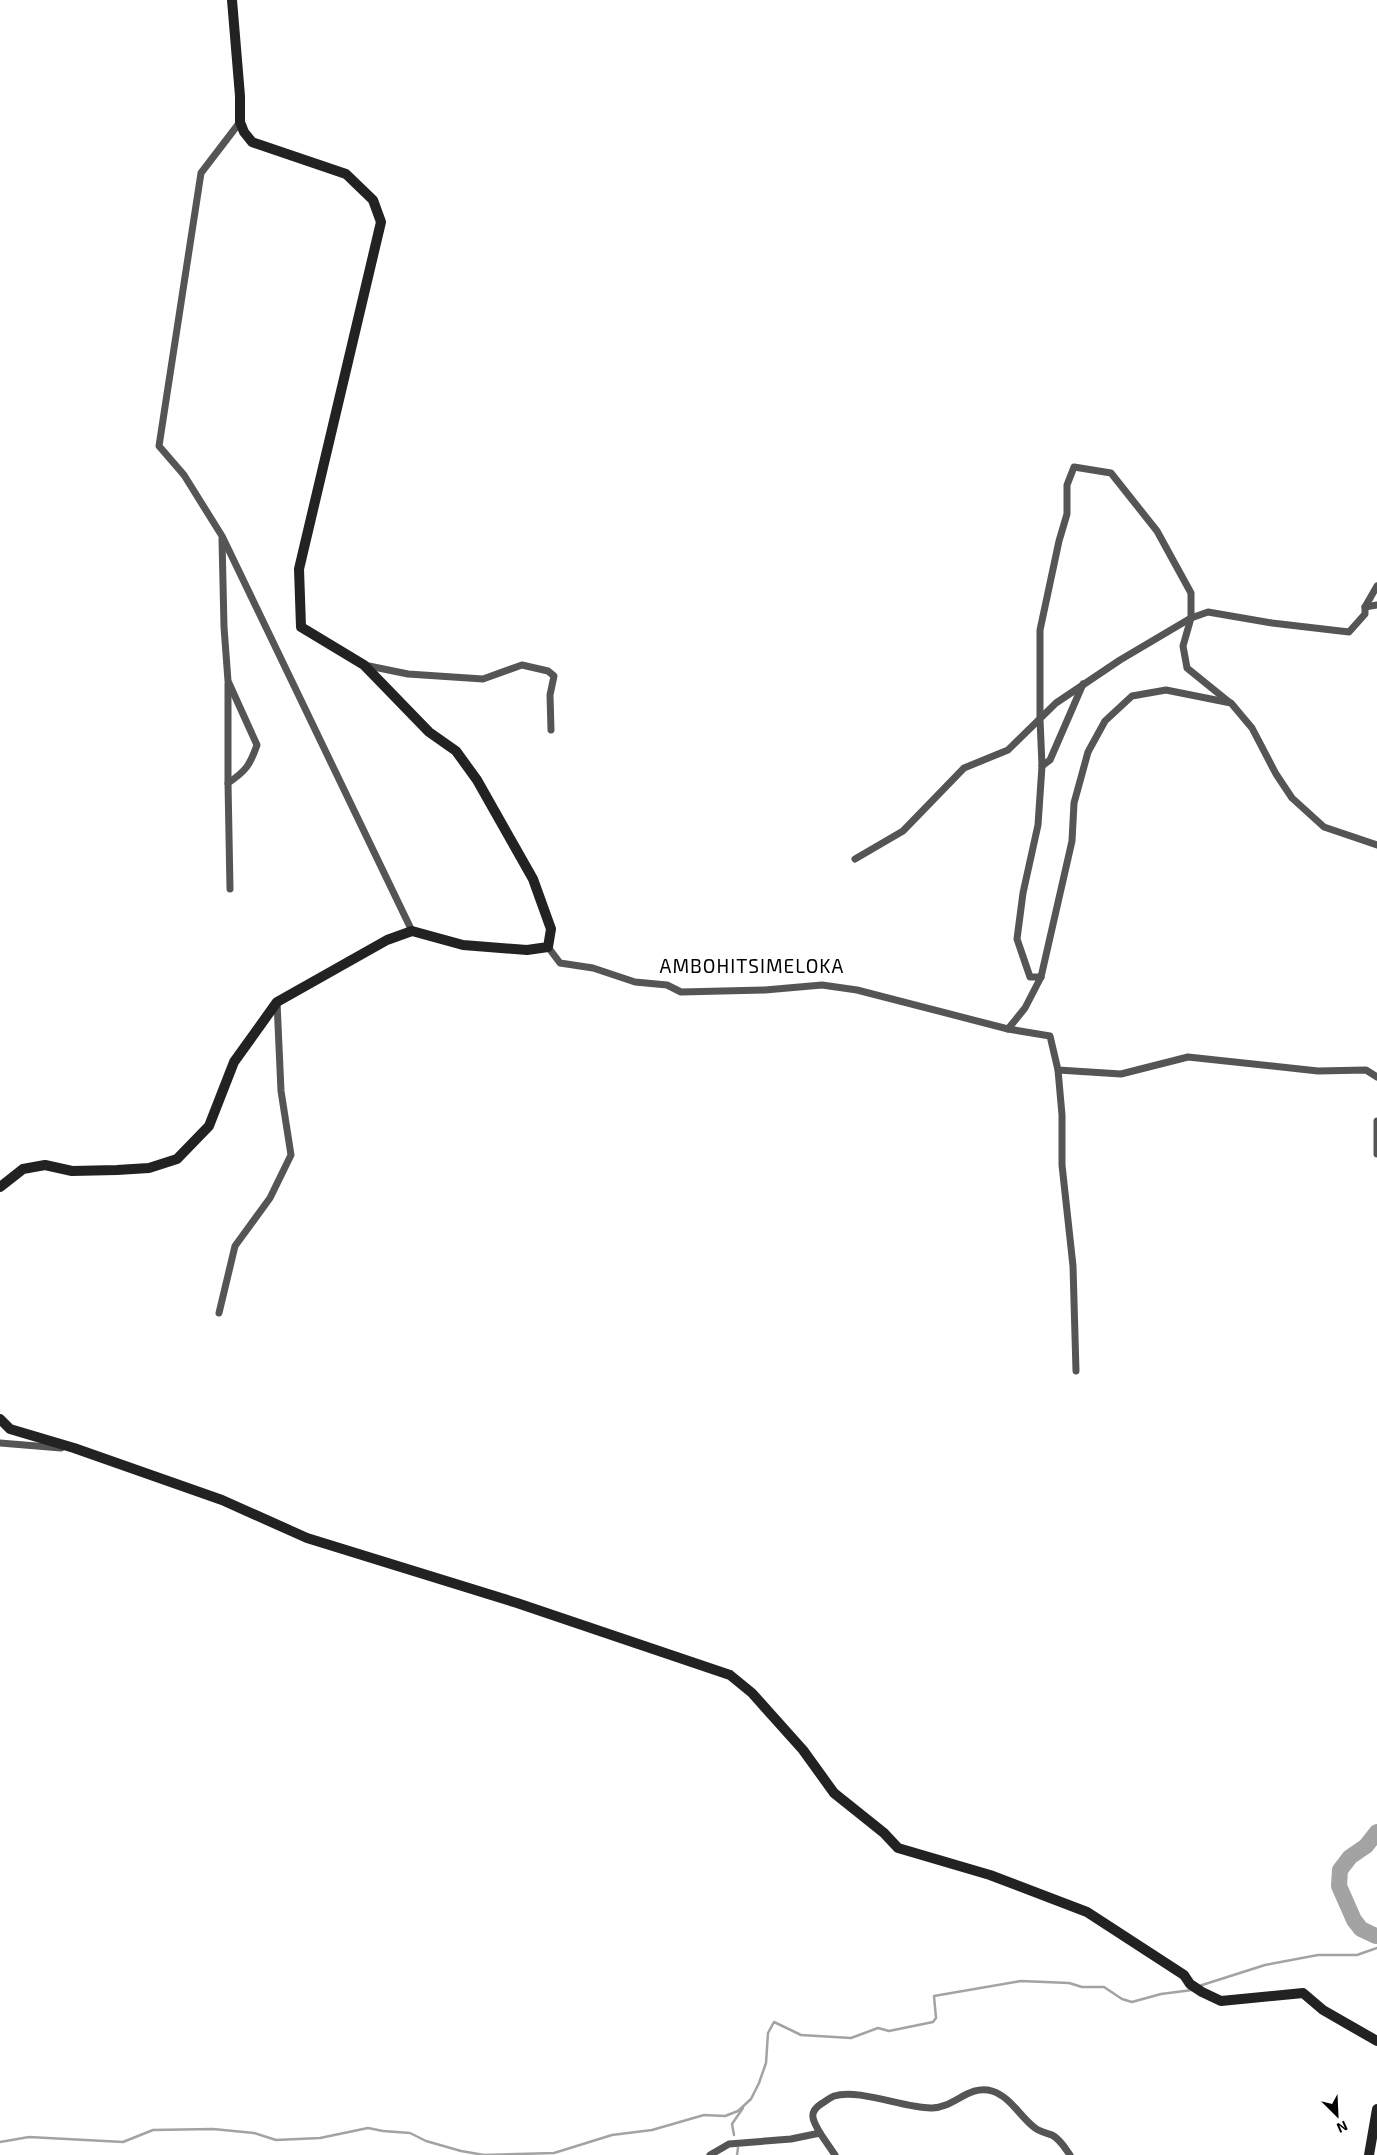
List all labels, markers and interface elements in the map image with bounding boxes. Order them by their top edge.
district label: AMBOHITSIMELOKA [660,954,844,977]
north arrow [1312,2090,1362,2140]
text: N [1334,2118,1351,2137]

